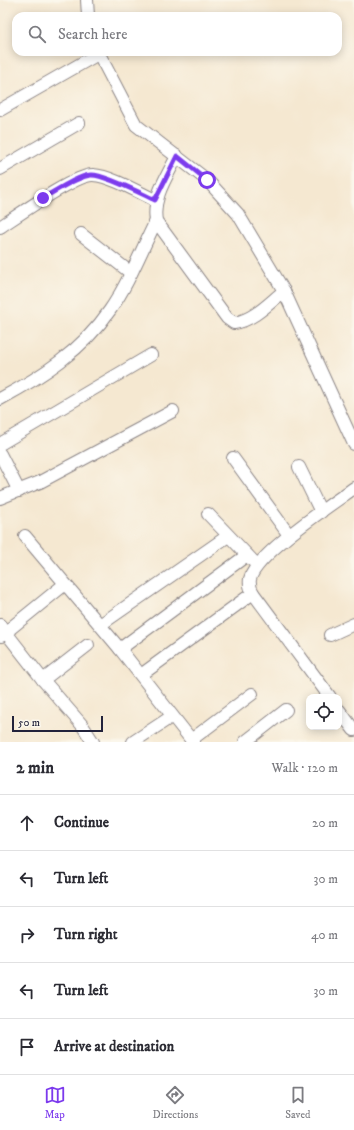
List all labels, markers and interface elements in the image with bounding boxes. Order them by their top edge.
search box [12,12,342,56]
icon: search [26,23,48,45]
text: Search here [58,25,127,44]
route start [198,171,216,189]
route end [34,189,52,207]
map controls [306,694,342,730]
button: locate [306,694,342,730]
scale bar [12,714,103,733]
text: 50 m [18,716,40,730]
text: 2 min [16,757,54,779]
text: Walk · 120 m [272,760,338,776]
icon: ahead [16,812,38,834]
text: Continue [54,813,109,832]
text: 20 m [312,815,338,831]
icon: left [16,868,38,890]
text: Turn left [54,869,108,888]
text: 30 m [314,871,338,887]
icon: right [16,924,38,946]
text: Turn right [54,925,117,944]
text: 40 m [311,927,338,943]
icon: left [16,980,38,1002]
text: Turn left [54,981,108,1000]
text: 30 m [314,983,338,999]
icon: arrive [16,1036,38,1058]
text: Arrive at destination [54,1037,174,1056]
tab: Map [44,1084,66,1122]
tab: Directions [153,1084,198,1122]
tab: Saved [285,1084,310,1122]

